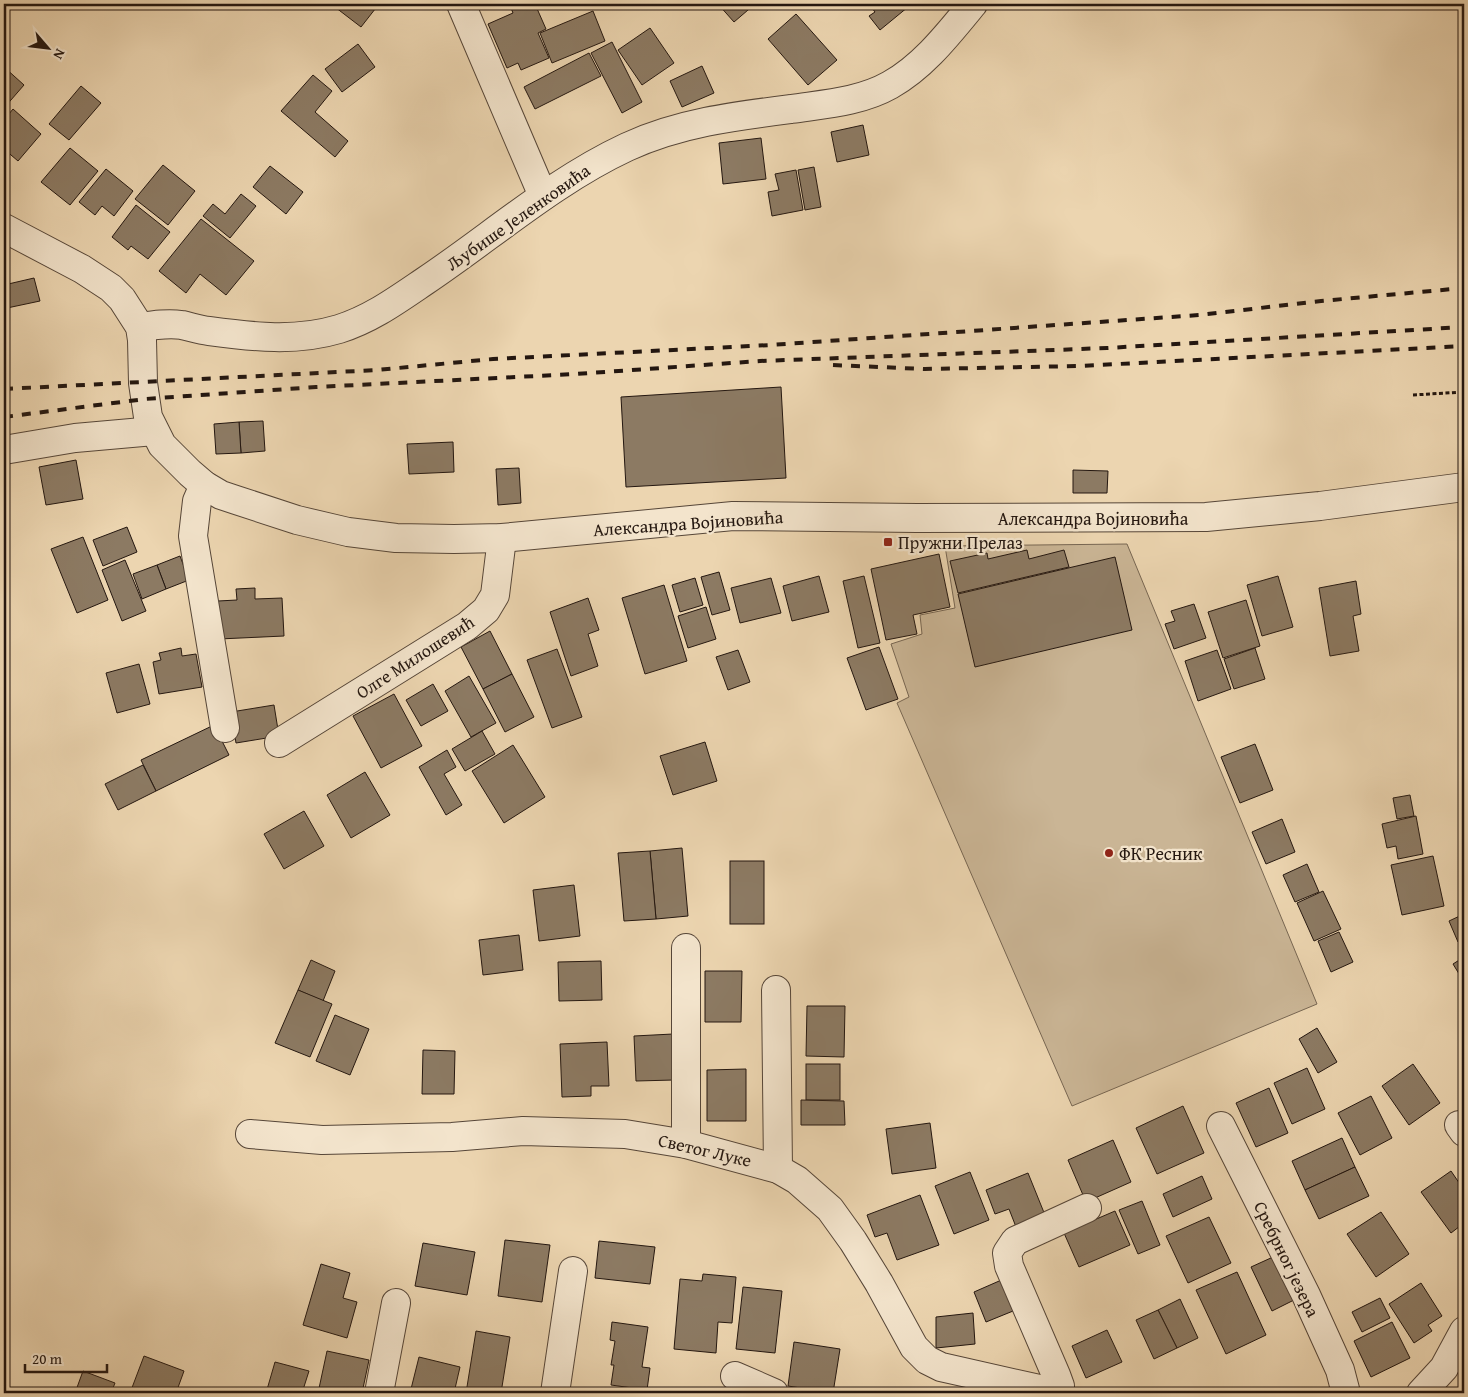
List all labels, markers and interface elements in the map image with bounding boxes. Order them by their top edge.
north arrow [22,22,72,72]
text: N [48,45,71,63]
street label: Љубише Јеленковића [440,157,596,277]
street label: Александра Војиновића [592,503,784,543]
street label: Александра Војиновића [998,505,1189,532]
place label: Пружни Прелаз [898,529,1023,556]
marker: Пружни Прелаз [882,536,894,548]
street label: Олге Милошевић [350,609,480,705]
place label: ФК Ресник [1119,840,1203,867]
marker: ФК Ресник [1103,847,1115,859]
street label: Светог Луке [656,1126,754,1174]
street label: Сребрног језера [1247,1197,1327,1322]
scale bar [25,1342,108,1374]
text: 20 m [32,1348,63,1369]

